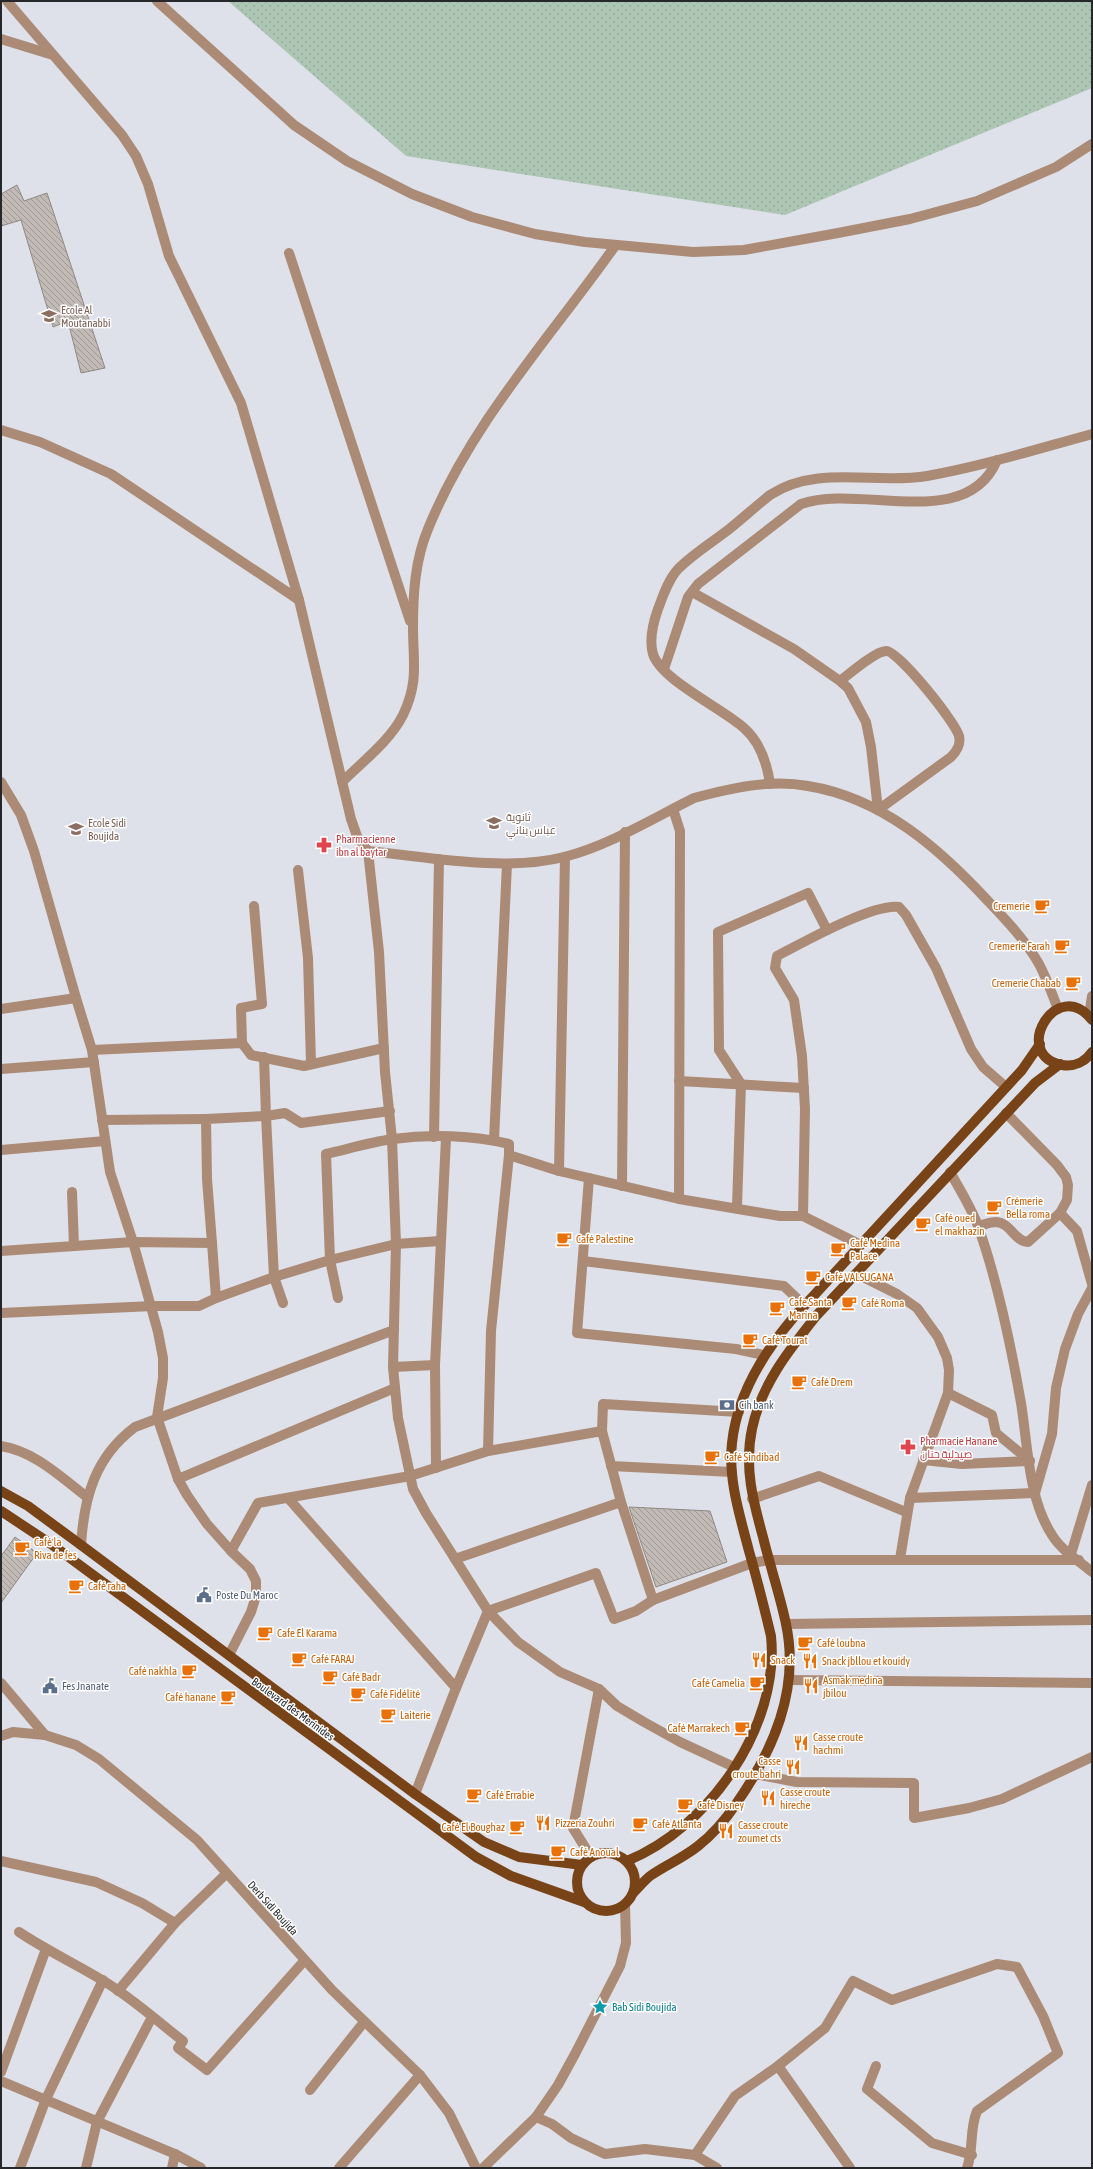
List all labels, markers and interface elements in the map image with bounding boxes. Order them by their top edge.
place label: Ecole Al Moutanabbi [61,304,111,329]
school or university icon: Ecole Al Moutanabbi [40,307,58,325]
place label: ثانوية عباس بناني [506,811,556,839]
school or university icon: ثانوية عباس بناني [485,814,503,832]
place label: Ecole Sidi Boujida [88,817,126,842]
school or university icon: Ecole Sidi Boujida [67,820,85,838]
place label: Pharmacienne ibn al baytar [336,833,395,858]
pharmacy icon: Pharmacienne ibn al baytar [315,836,333,854]
cafe icon: Cremerie [1033,897,1051,915]
place label: Cremerie [993,900,1030,912]
cafe icon: Cremerie Farah [1053,937,1071,955]
place label: Cremerie Farah [989,940,1050,952]
cafe icon: Cremerie Chabab [1064,974,1082,992]
place label: Cremerie Chabab [992,977,1061,989]
place label: Crémerie Bella roma [1006,1195,1050,1220]
cafe icon: Crémerie Bella roma [985,1198,1003,1216]
place label: Café oued el makhazin [935,1212,985,1237]
cafe icon: Café oued el makhazin [914,1215,932,1233]
cafe icon: Café Palestine [555,1230,573,1248]
place label: Café Palestine [576,1233,634,1245]
place label: Café Medina Palace [850,1237,900,1262]
cafe icon: Café Medina Palace [829,1240,847,1258]
cafe icon: Café VALSUGANA [804,1268,822,1286]
place label: Café VALSUGANA [825,1271,894,1283]
cafe icon: Café Roma [840,1294,858,1312]
place label: Cafe Santa Marina [789,1296,832,1321]
place label: Café Roma [861,1297,904,1309]
cafe icon: Cafe Santa Marina [768,1299,786,1317]
cafe icon: Café Tourat [741,1331,759,1349]
place label: Café Tourat [762,1334,808,1346]
cafe icon: Café Drem [790,1373,808,1391]
place label: Café Drem [811,1376,853,1388]
bank icon: Cih bank [718,1396,736,1414]
place label: Cih bank [739,1399,774,1411]
place label: Pharmacie Hanane صيدلية حنان [920,1435,998,1461]
pharmacy icon: Pharmacie Hanane صيدلية حنان [899,1438,917,1456]
cafe icon: Café Sindibad [703,1448,721,1466]
place label: Café Sindibad [724,1451,779,1463]
place label: Café la Riva de fes [34,1536,77,1561]
cafe icon: Café la Riva de fes [13,1539,31,1557]
cafe icon: Café raha [67,1577,85,1595]
place label: Café raha [88,1580,126,1592]
public building icon: Poste Du Maroc [195,1586,213,1604]
place label: Poste Du Maroc [216,1589,279,1601]
cafe icon: Cafe El Karama [256,1624,274,1642]
place label: Cafe El Karama [277,1627,337,1639]
cafe icon: Café loubna [796,1634,814,1652]
place label: Café loubna [817,1637,866,1649]
cafe icon: Café FARAJ [290,1650,308,1668]
restaurant icon: Snack [750,1651,768,1669]
restaurant icon: Snack jbllou et kouidy [801,1652,819,1670]
place label: Café FARAJ [311,1653,355,1665]
place label: Snack [771,1654,795,1666]
place label: Snack jbllou et kouidy [822,1655,910,1667]
cafe icon: Café nakhla [180,1662,198,1680]
place label: Café nakhla [129,1665,177,1677]
cafe icon: Café Badr [321,1668,339,1686]
place label: Café Badr [342,1671,381,1683]
cafe icon: Café Camelia [748,1674,766,1692]
place label: Asmak medina jbilou [822,1674,883,1699]
street label: Boulevard des Merinides [250,1675,336,1743]
public building icon: Fes Jnanate [41,1677,59,1695]
place label: Café Camelia [692,1677,745,1689]
restaurant icon: Asmak medina jbilou [802,1677,820,1695]
place label: Fes Jnanate [62,1680,109,1692]
cafe icon: Café Fidélité [349,1685,367,1703]
cafe icon: Café hanane [219,1688,237,1706]
place label: Café Fidélité [370,1688,420,1700]
place label: Café hanane [165,1691,216,1703]
cafe icon: Laiterie [379,1706,397,1724]
place label: Laiterie [400,1709,431,1721]
cafe icon: Café Marrakech [733,1719,751,1737]
place label: Café Marrakech [668,1722,730,1734]
place label: Casse croute hachmi [813,1731,863,1756]
restaurant icon: Casse croute hachmi [792,1734,810,1752]
place label: Casse croute bahri [732,1755,781,1780]
restaurant icon: Casse croute bahri [784,1758,802,1776]
cafe icon: Café Errabie [465,1786,483,1804]
place label: Casse croute hireche [780,1786,830,1811]
place label: Café Errabie [486,1789,534,1801]
restaurant icon: Casse croute hireche [759,1789,777,1807]
cafe icon: Café Disney [676,1796,694,1814]
place label: Café Disney [697,1799,744,1811]
restaurant icon: Pizzeria Zouhri [534,1814,552,1832]
cafe icon: Café Atlanta [631,1815,649,1833]
place label: Pizzeria Zouhri [555,1817,614,1829]
cafe icon: Café El Boughaz [508,1818,526,1836]
place label: Café Atlanta [652,1818,702,1830]
place label: Casse croute zoumet cts [738,1819,788,1844]
place label: Café El Boughaz [441,1821,505,1833]
restaurant icon: Casse croute zoumet cts [717,1822,735,1840]
cafe icon: Café Anoual [549,1843,567,1861]
place label: Café Anoual [570,1846,619,1858]
street label: Derb Sidi Boujida [246,1878,300,1938]
place icon: Bab Sidi Boujida [591,1998,609,2016]
place label: Bab Sidi Boujida [612,2001,677,2013]

